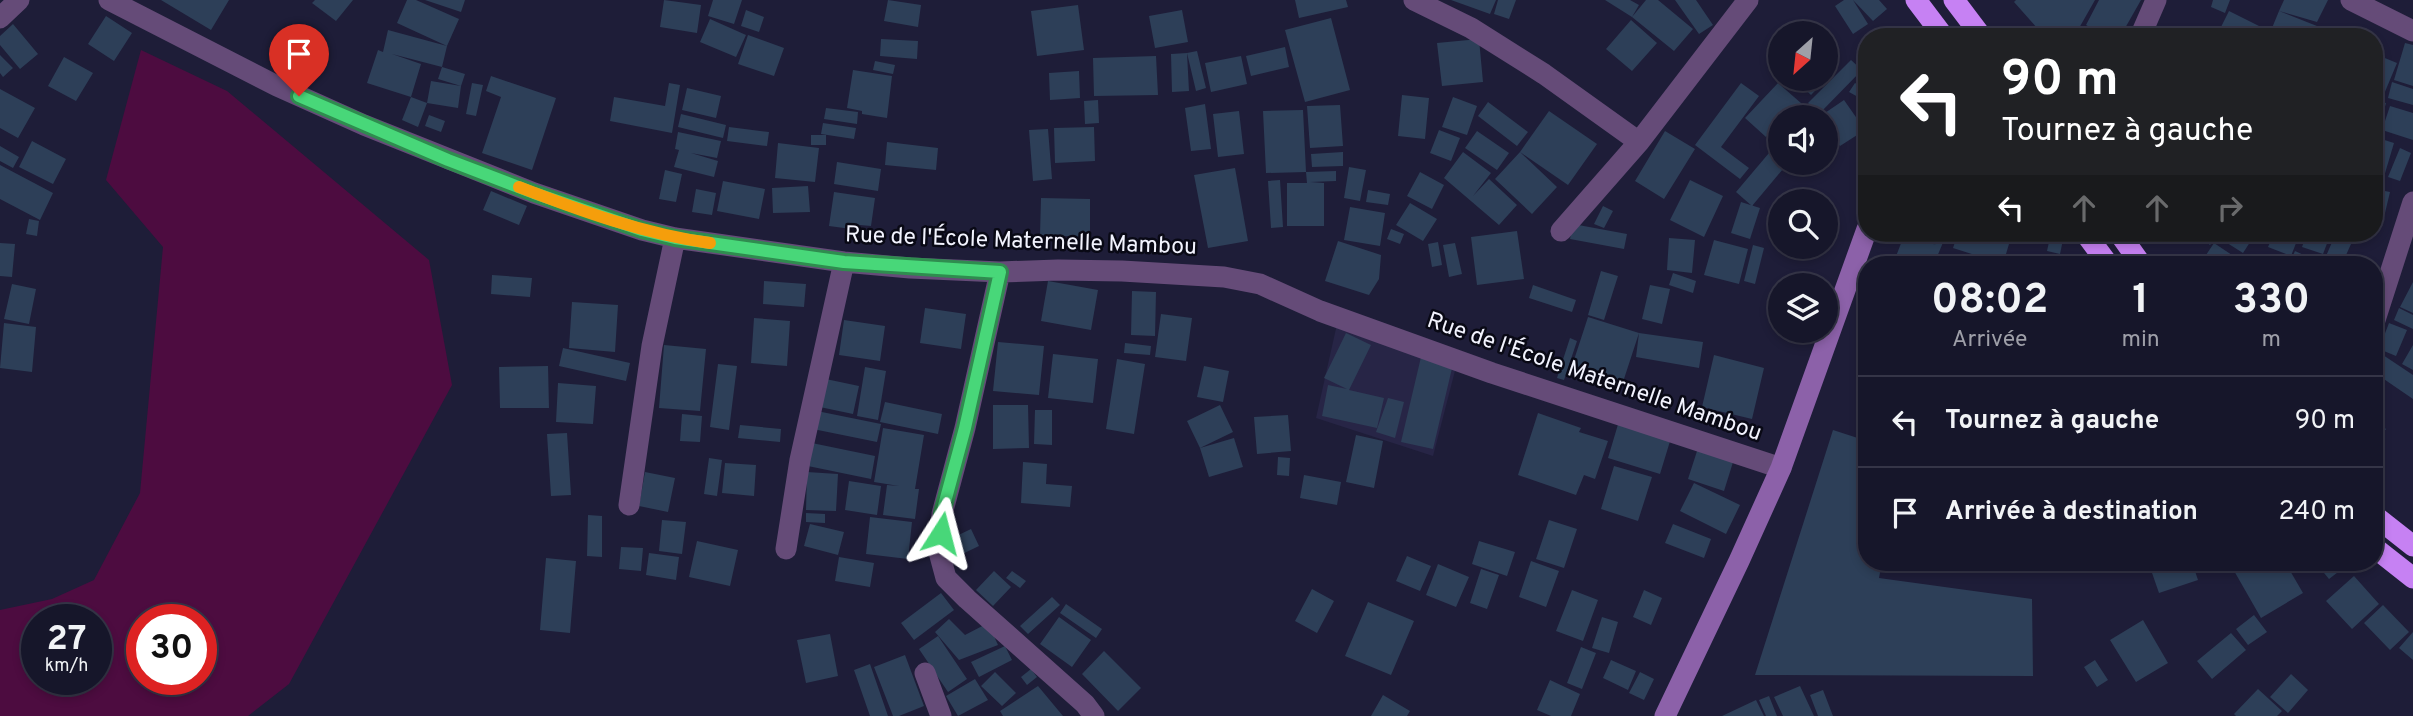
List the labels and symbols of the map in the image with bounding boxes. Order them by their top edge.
north arrow [1768,21,1838,91]
pin [269,24,329,96]
street label: Rue de l'École Maternelle Mambou [844,220,1198,263]
street label: Rue de l'École Maternelle Mambou [1423,306,1766,449]
position arrow [904,496,978,570]
speed limit sign: 30 [126,604,217,695]

